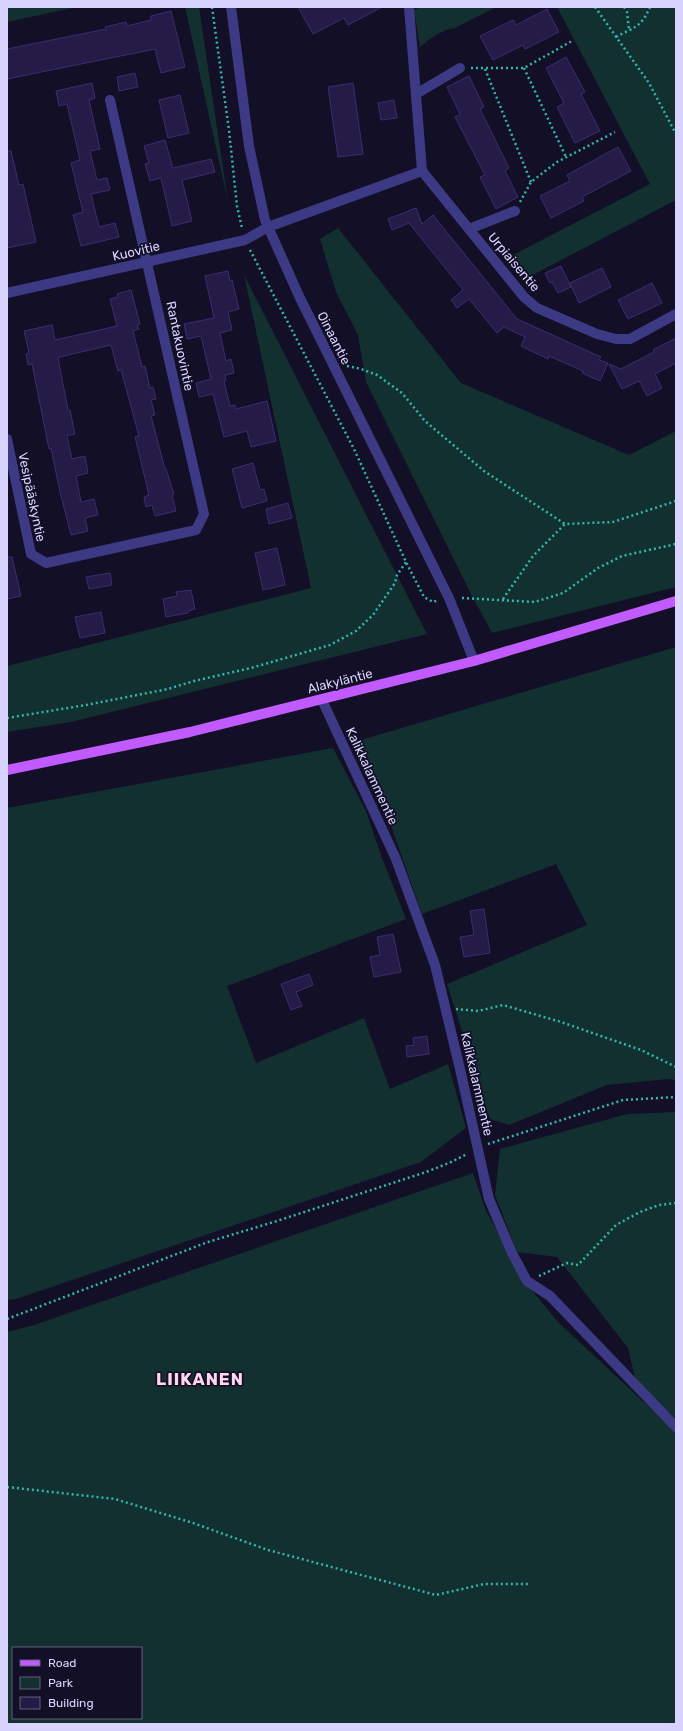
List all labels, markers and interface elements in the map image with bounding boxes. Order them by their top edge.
street label: Urpiaisentie [485,229,543,295]
street label: Kuovitie [111,238,161,264]
street label: Rantakuovintie [163,300,197,392]
street label: Oinaantie [314,309,354,367]
street label: Vesipääskyntie [15,451,49,543]
street label: Alakyläntie [306,666,374,696]
street label: Kalikkalammentie [343,725,401,827]
street label: Kalikkalammentie [458,1031,496,1137]
district label: LIIKANEN [156,1369,244,1389]
legend [12,1647,142,1719]
text: Road [48,1656,76,1670]
text: Park [48,1676,74,1690]
text: Building [48,1696,94,1710]

